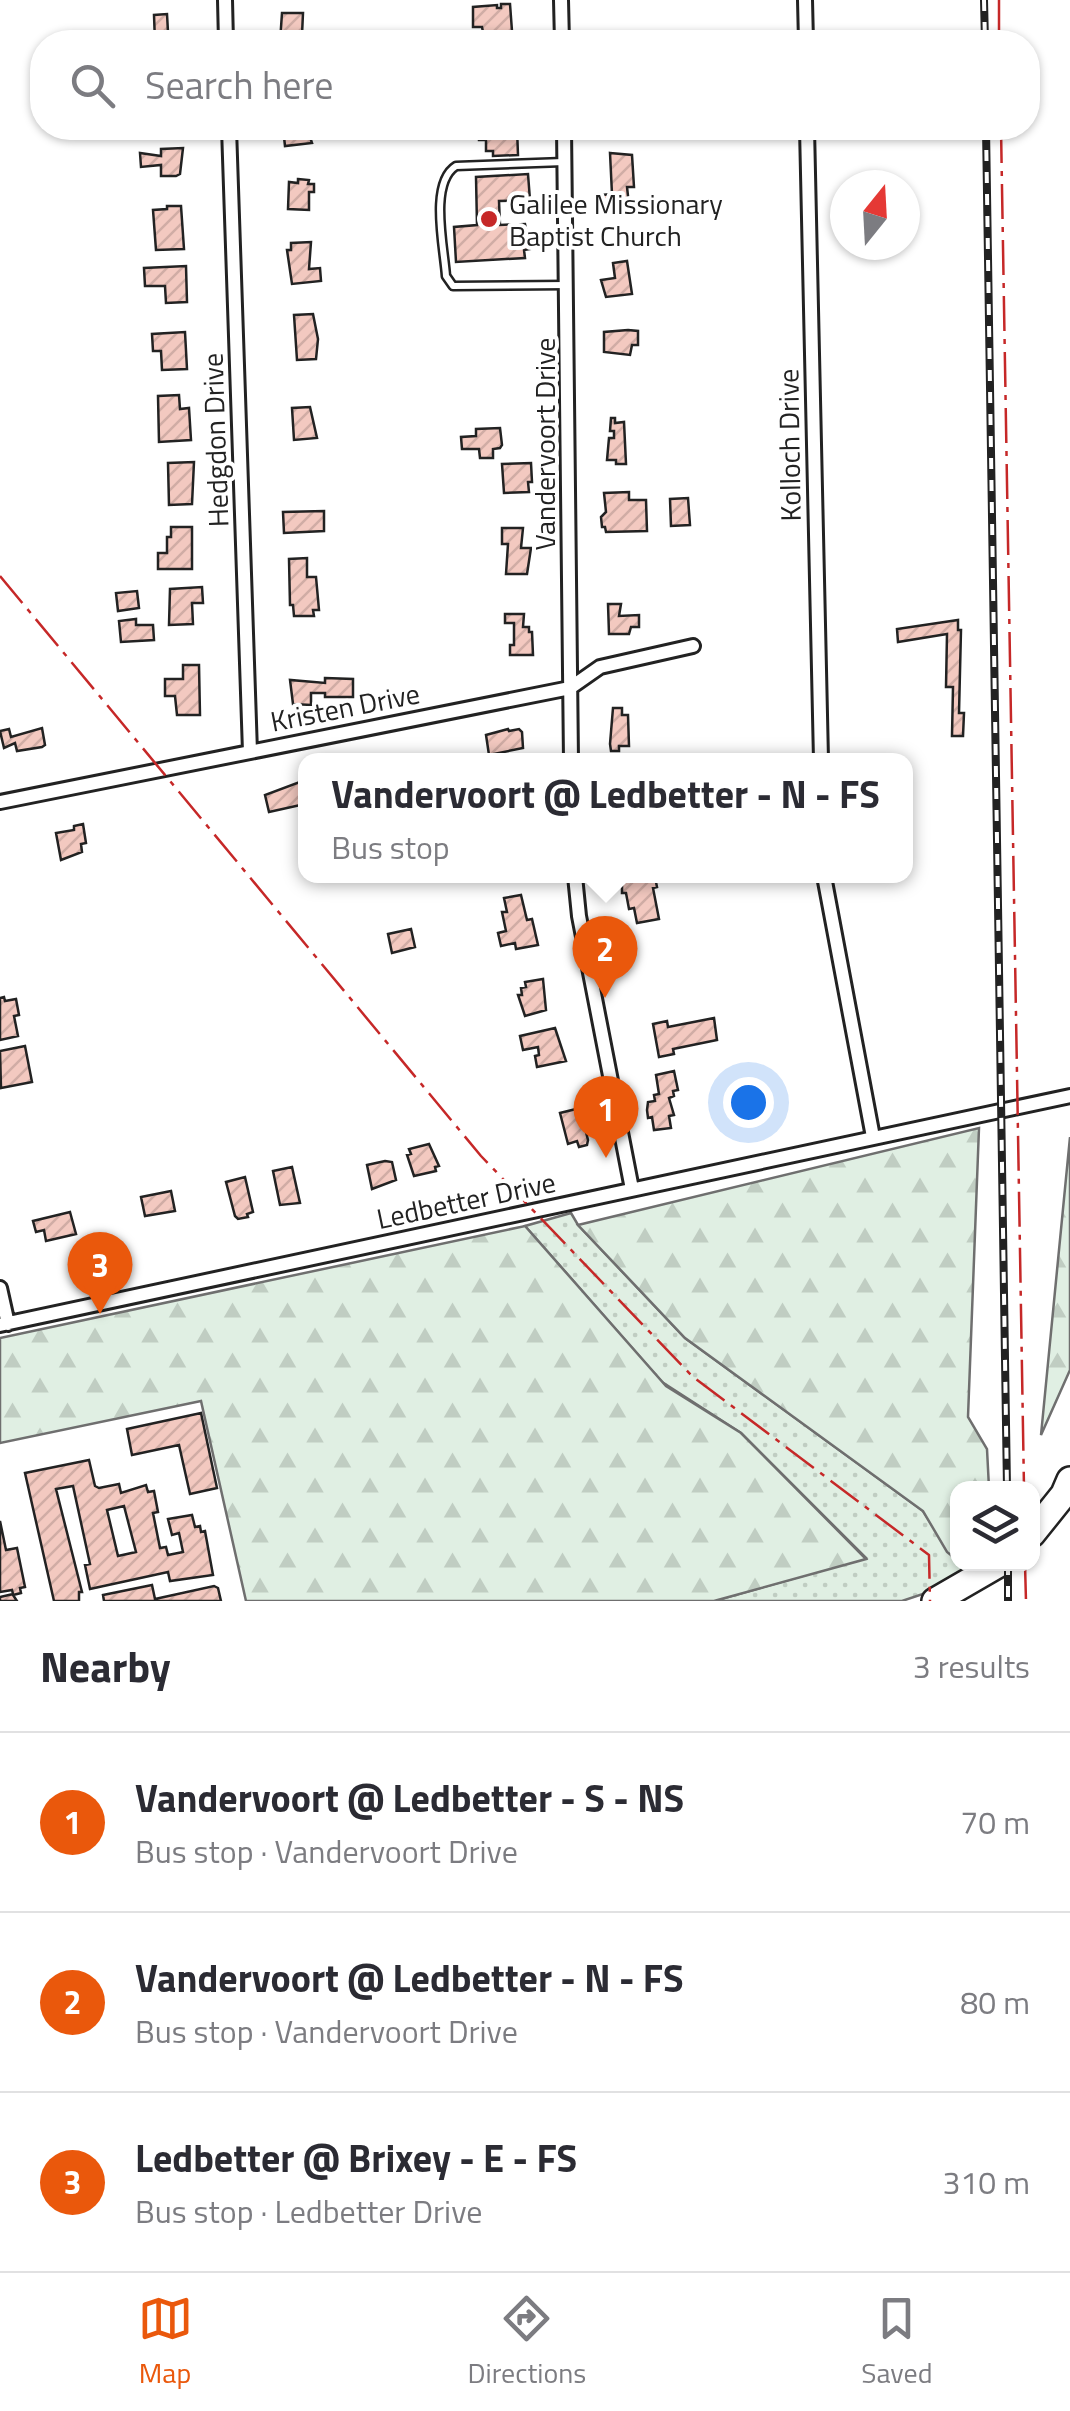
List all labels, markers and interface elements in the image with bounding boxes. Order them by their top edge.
search box [30,30,1040,140]
text: Search here [145,56,333,114]
icon: search [65,58,120,113]
north arrow [830,170,920,260]
place label: Galilee Missionary Baptist Church [509,182,723,257]
marker: Galilee Missionary Baptist Church [478,208,500,230]
street label: Vandervoort Drive [523,338,566,550]
street label: Hedgdon Drive [190,352,240,528]
street label: Kolloch Drive [766,368,812,522]
street label: Kristen Drive [267,671,423,743]
popup [298,753,913,883]
text: Vandervoort @ Ledbetter - N - FS [331,765,880,823]
text: Bus stop [331,823,450,871]
pin: 2 [572,916,638,998]
pin: 1 [574,1076,638,1158]
your location [723,1077,774,1128]
street label: Ledbetter Drive [373,1160,559,1240]
pin: 3 [68,1232,132,1314]
map controls [950,1481,1040,1571]
button: layers [950,1481,1040,1571]
text: Nearby [40,1634,171,1698]
text: 3 results [913,1642,1030,1690]
text: Vandervoort @ Ledbetter - S - NS [135,1769,684,1827]
text: 1 [64,1798,81,1846]
text: 70 m [960,1798,1030,1846]
text: Bus stop · Vandervoort Drive [135,1827,518,1875]
text: Vandervoort @ Ledbetter - N - FS [135,1949,684,2007]
text: 2 [64,1978,81,2026]
text: 80 m [960,1978,1030,2026]
text: Bus stop · Vandervoort Drive [135,2007,518,2055]
text: Ledbetter @ Brixey - E - FS [135,2129,577,2187]
text: 3 [64,2158,81,2206]
text: 310 m [942,2158,1030,2206]
text: Bus stop · Ledbetter Drive [135,2187,482,2235]
tab: Map [138,2291,193,2394]
tab: Directions [468,2291,586,2394]
tab: Saved [861,2291,932,2394]

